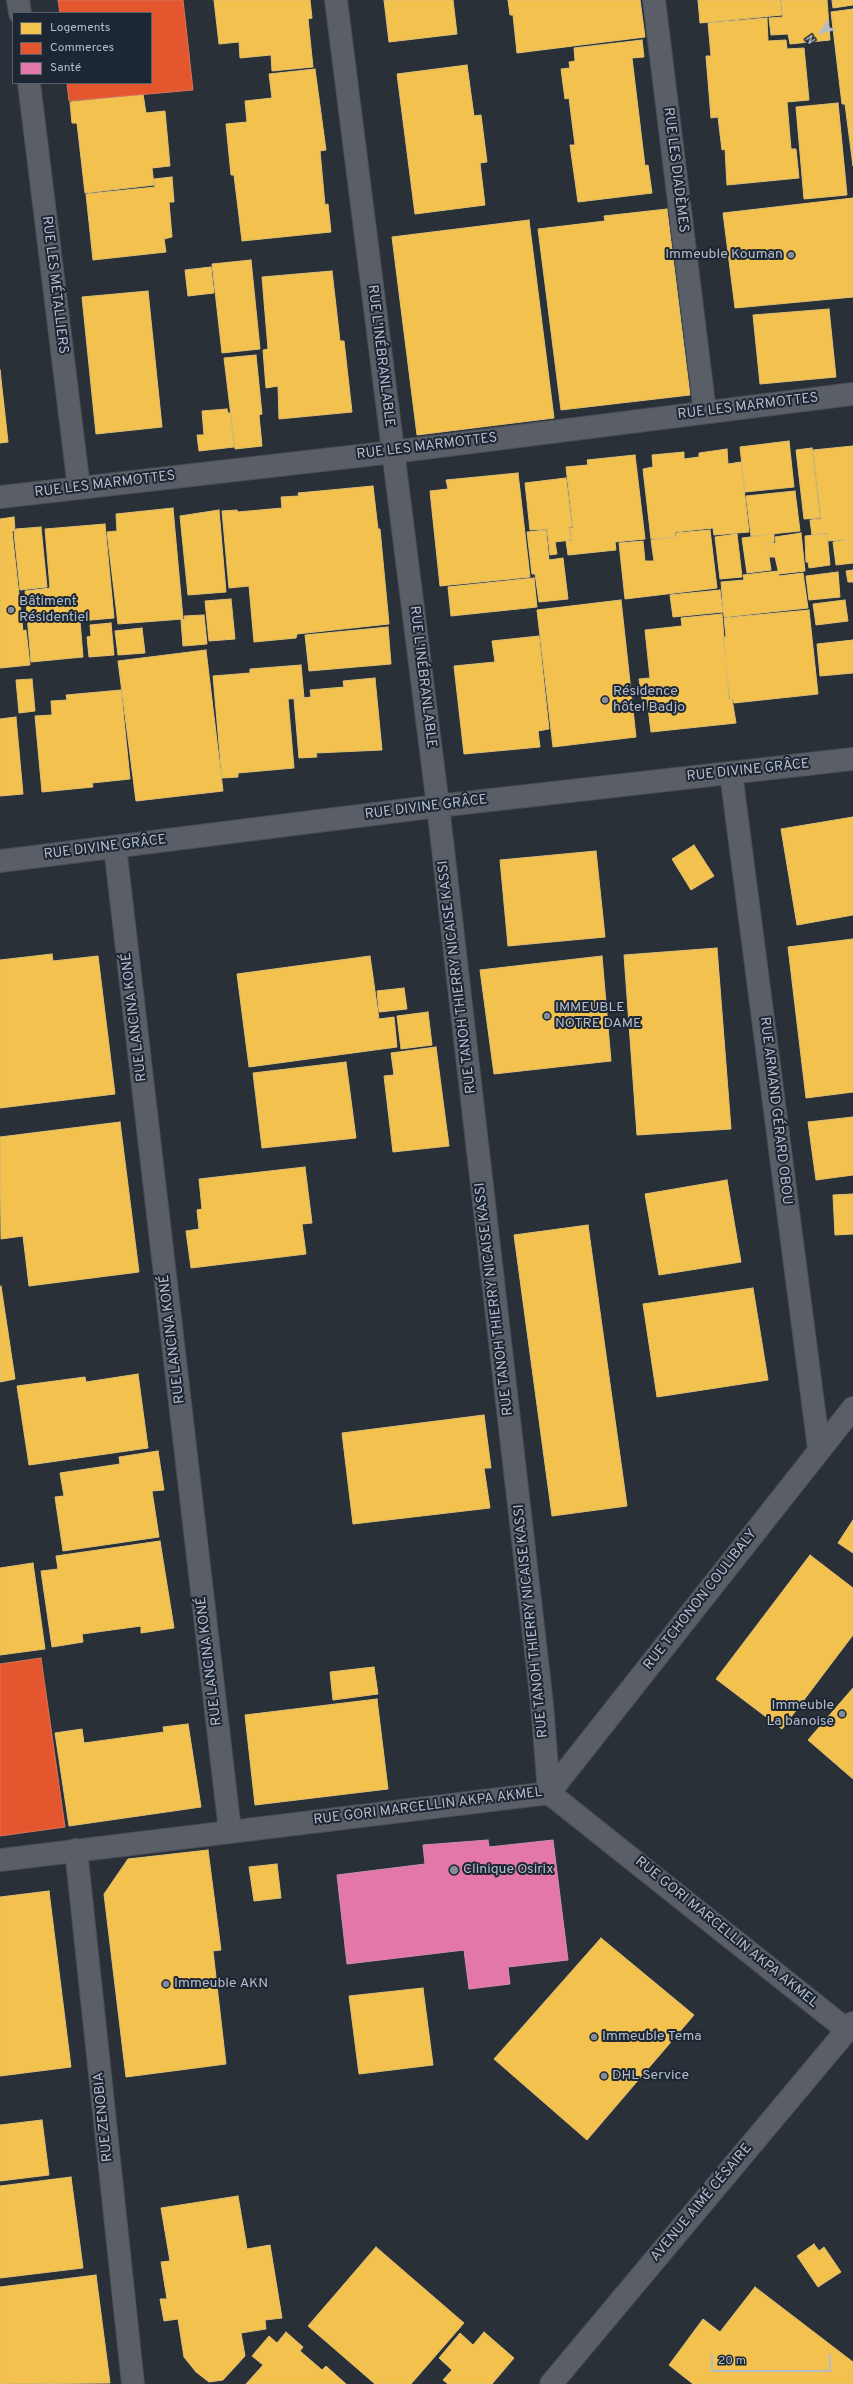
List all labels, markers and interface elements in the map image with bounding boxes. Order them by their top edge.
legend [12,12,152,84]
north arrow [801,12,841,52]
text: Logements [50,20,110,36]
text: N [803,32,819,46]
text: Commerces [50,40,114,56]
text: Santé [50,60,81,76]
street label: RUE LES DIADÈMES [659,106,691,234]
street label: RUE LES MÉTALLIERS [37,215,71,355]
place label: Immeuble Kouman [665,247,783,263]
marker: Immeuble Kouman [786,250,796,260]
street label: RUE L'INÉBRANLABLE [363,284,397,428]
street label: RUE LES MARMOTTES [677,390,819,424]
street label: RUE LES MARMOTTES [356,430,498,464]
street label: RUE LES MARMOTTES [34,468,176,502]
place label: Bâtiment Résidentiel [19,594,89,626]
marker: Bâtiment Résidentiel [6,605,16,615]
street label: RUE L'INÉBRANLABLE [405,605,439,749]
place label: Résidence hôtel Badjo [613,684,685,716]
marker: Résidence hôtel Badjo [600,695,610,705]
street label: RUE DIVINE GRÂCE [686,756,810,786]
street label: RUE DIVINE GRÂCE [364,792,488,824]
street label: RUE DIVINE GRÂCE [43,832,167,864]
street label: RUE TANOH THIERRY NICAISE KASSI [435,859,481,1095]
street label: RUE LANCINA KONÉ [119,951,151,1083]
place label: IMMEUBLE NOTRE DAME [555,1000,641,1032]
marker: IMMEUBLE NOTRE DAME [542,1011,552,1021]
street label: RUE ARMAND GÉRARD OBOU [755,1016,795,1206]
street label: RUE TANOH THIERRY NICAISE KASSI [472,1181,518,1417]
street label: RUE LANCINA KONÉ [157,1273,189,1405]
street label: RUE TANOH THIERRY NICAISE KASSI [511,1503,553,1739]
street label: RUE TCHONON COULIBALY [641,1526,761,1674]
street label: RUE LANCINA KONÉ [194,1595,226,1727]
place label: Immeuble La banoise [766,1698,834,1730]
marker: Immeuble La banoise [837,1709,847,1719]
street label: RUE GORI MARCELLIN AKPA AKMEL [313,1785,543,1829]
street label: RUE GORI MARCELLIN AKPA AKMEL [631,1854,821,2012]
place label: Clinique Osirix [463,1862,553,1878]
marker: Clinique Osirix [448,1864,460,1876]
place label: Immeuble AKN [174,1976,268,1992]
marker: Immeuble AKN [161,1979,171,1989]
place label: Immeuble Tema [602,2029,702,2045]
marker: Immeuble Tema [589,2032,599,2042]
place label: DHL Service [612,2068,689,2084]
street label: RUE ZENOBIA [91,2071,117,2163]
marker: DHL Service [599,2071,609,2081]
street label: AVENUE AIMÉ CÉSAIRE [648,2141,756,2265]
scale bar [713,2346,833,2372]
text: 20 m [718,2353,746,2369]

